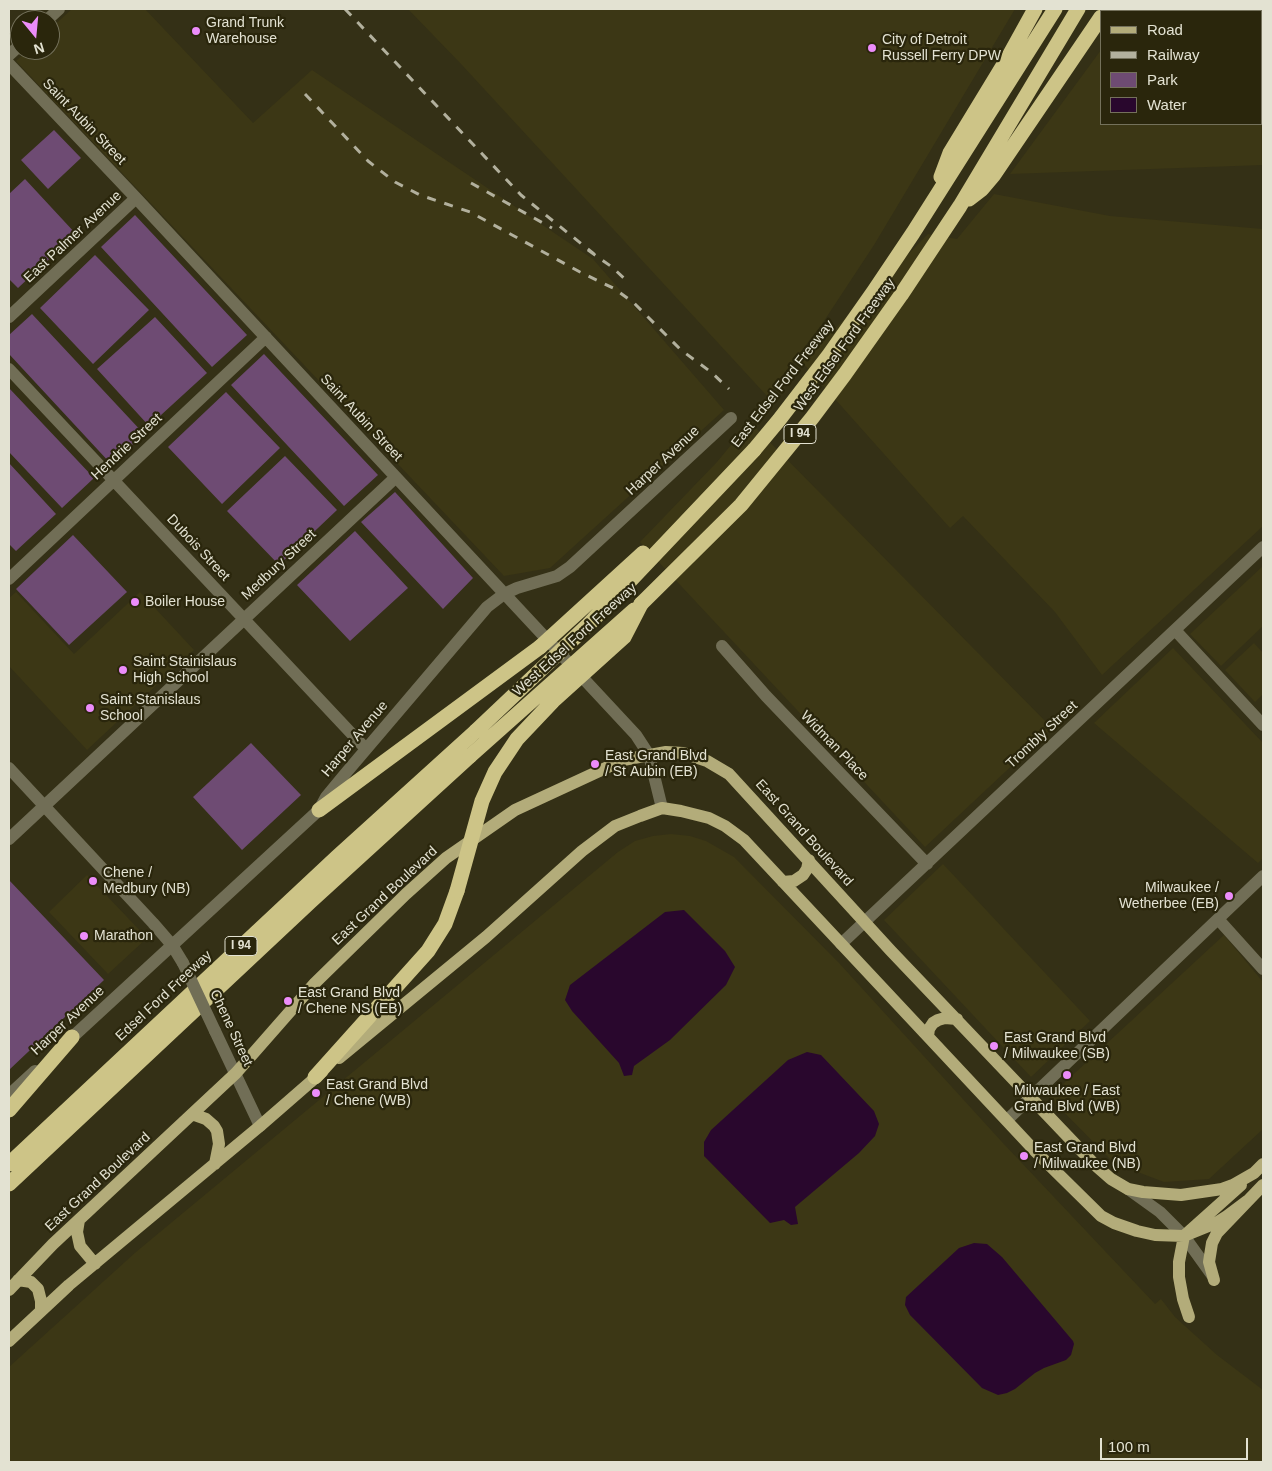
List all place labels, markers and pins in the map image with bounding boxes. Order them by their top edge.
place label: Grand Trunk Warehouse [206,15,284,48]
marker: Grand Trunk Warehouse [190,25,202,37]
place label: City of Detroit Russell Ferry DPW [882,32,1001,64]
marker: City of Detroit Russell Ferry DPW [866,42,878,54]
place label: Boiler House [145,594,225,610]
marker: Boiler House [129,596,141,608]
place label: Saint Stainislaus High School [133,654,237,686]
marker: Saint Stainislaus High School [117,664,129,676]
place label: Saint Stanislaus School [100,692,200,724]
marker: Saint Stanislaus School [84,702,96,714]
place label: East Grand Blvd / St Aubin (EB) [605,748,707,780]
marker: East Grand Blvd / St Aubin (EB) [589,758,601,770]
place label: Chene / Medbury (NB) [103,865,190,898]
marker: Chene / Medbury (NB) [87,875,99,887]
place label: Milwaukee / Wetherbee (EB) [1119,880,1219,912]
marker: Milwaukee / Wetherbee (EB) [1223,890,1235,902]
place label: Marathon [94,928,153,944]
marker: Marathon [78,930,90,942]
place label: East Grand Blvd / Chene NS (EB) [298,985,402,1018]
marker: East Grand Blvd / Chene NS (EB) [282,995,294,1007]
place label: East Grand Blvd / Milwaukee (SB) [1004,1030,1110,1062]
marker: East Grand Blvd / Milwaukee (SB) [988,1040,1000,1052]
marker: Milwaukee / East Grand Blvd (WB) [1061,1069,1073,1081]
place label: East Grand Blvd / Chene (WB) [326,1077,428,1110]
place label: Milwaukee / East Grand Blvd (WB) [1014,1083,1120,1116]
marker: East Grand Blvd / Chene (WB) [310,1087,322,1099]
place label: East Grand Blvd / Milwaukee (NB) [1034,1140,1141,1172]
marker: East Grand Blvd / Milwaukee (NB) [1018,1150,1030,1162]

